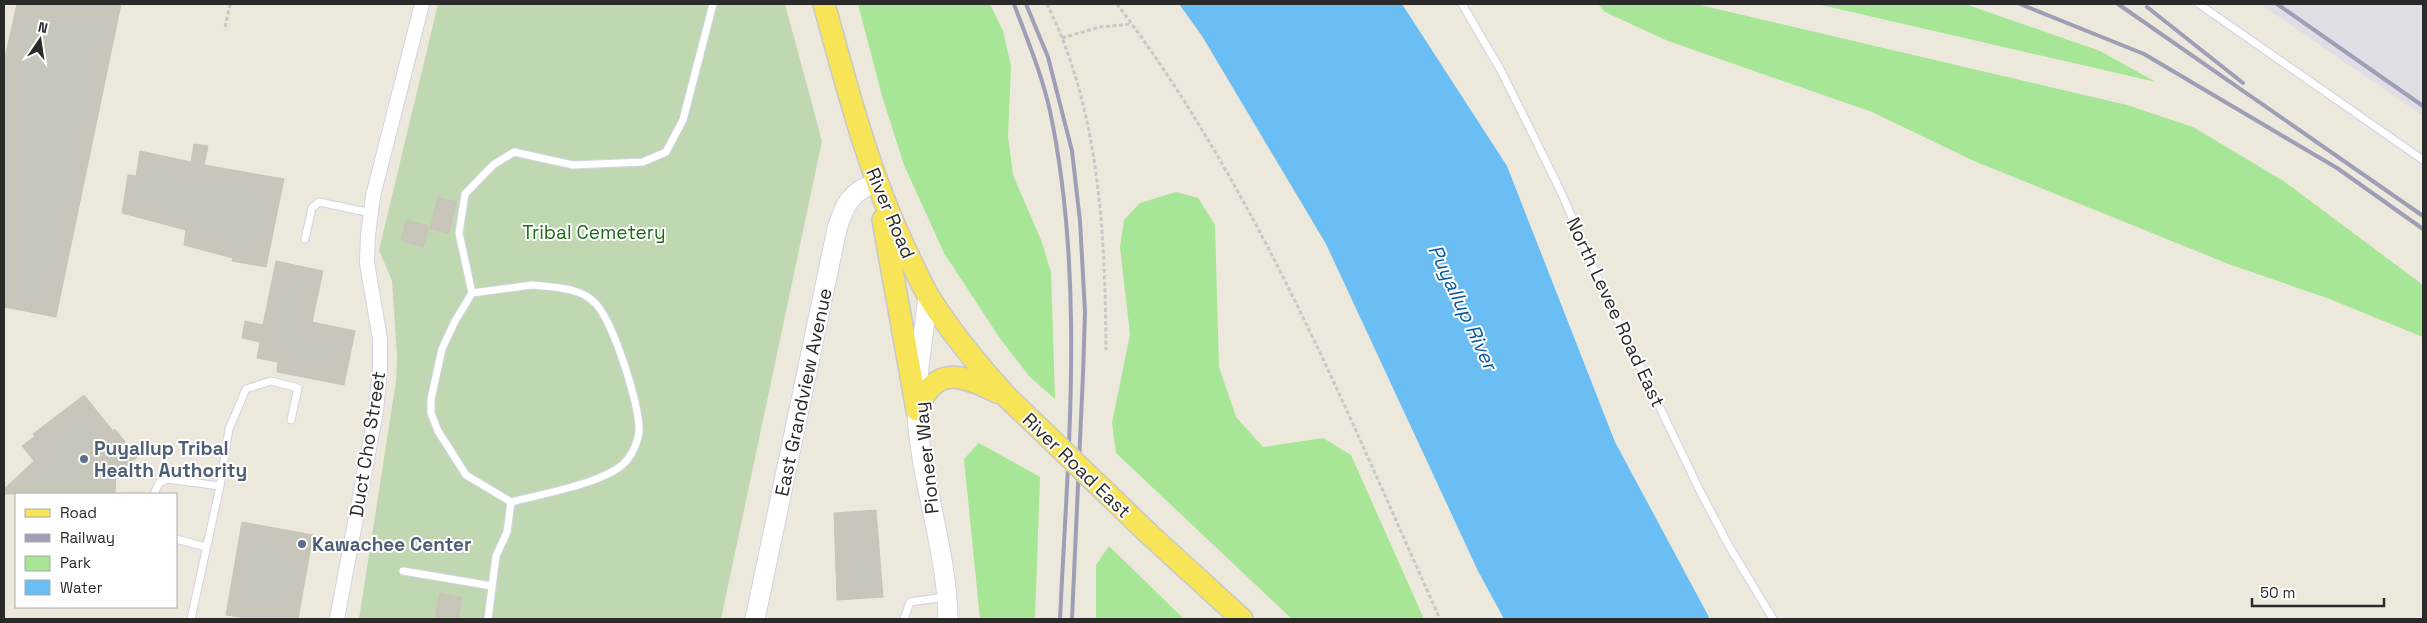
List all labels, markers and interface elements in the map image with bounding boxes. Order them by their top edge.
north arrow [15,15,65,65]
text: N [36,18,50,37]
street label: River Road [860,164,921,262]
street label: North Levee Road East [1561,213,1671,411]
park label: Tribal Cemetery [522,220,666,245]
water label: Puyallup River [1423,240,1504,376]
street label: East Grandview Avenue [769,286,838,498]
street label: Duct Cho Street [344,369,391,519]
street label: Pioneer Way [908,401,945,515]
street label: River Road East [1017,407,1136,523]
place label: Puyallup Tribal Health Authority [94,436,247,483]
marker: Puyallup Tribal Health Authority [78,453,90,465]
legend [15,493,178,608]
text: Road [60,503,97,522]
text: Railway [60,528,115,547]
place label: Kawachee Center [312,532,472,557]
marker: Kawachee Center [296,538,308,550]
text: Park [60,553,91,572]
scale bar [2252,576,2384,608]
text: Water [60,578,103,597]
text: 50 m [2260,583,2295,602]

